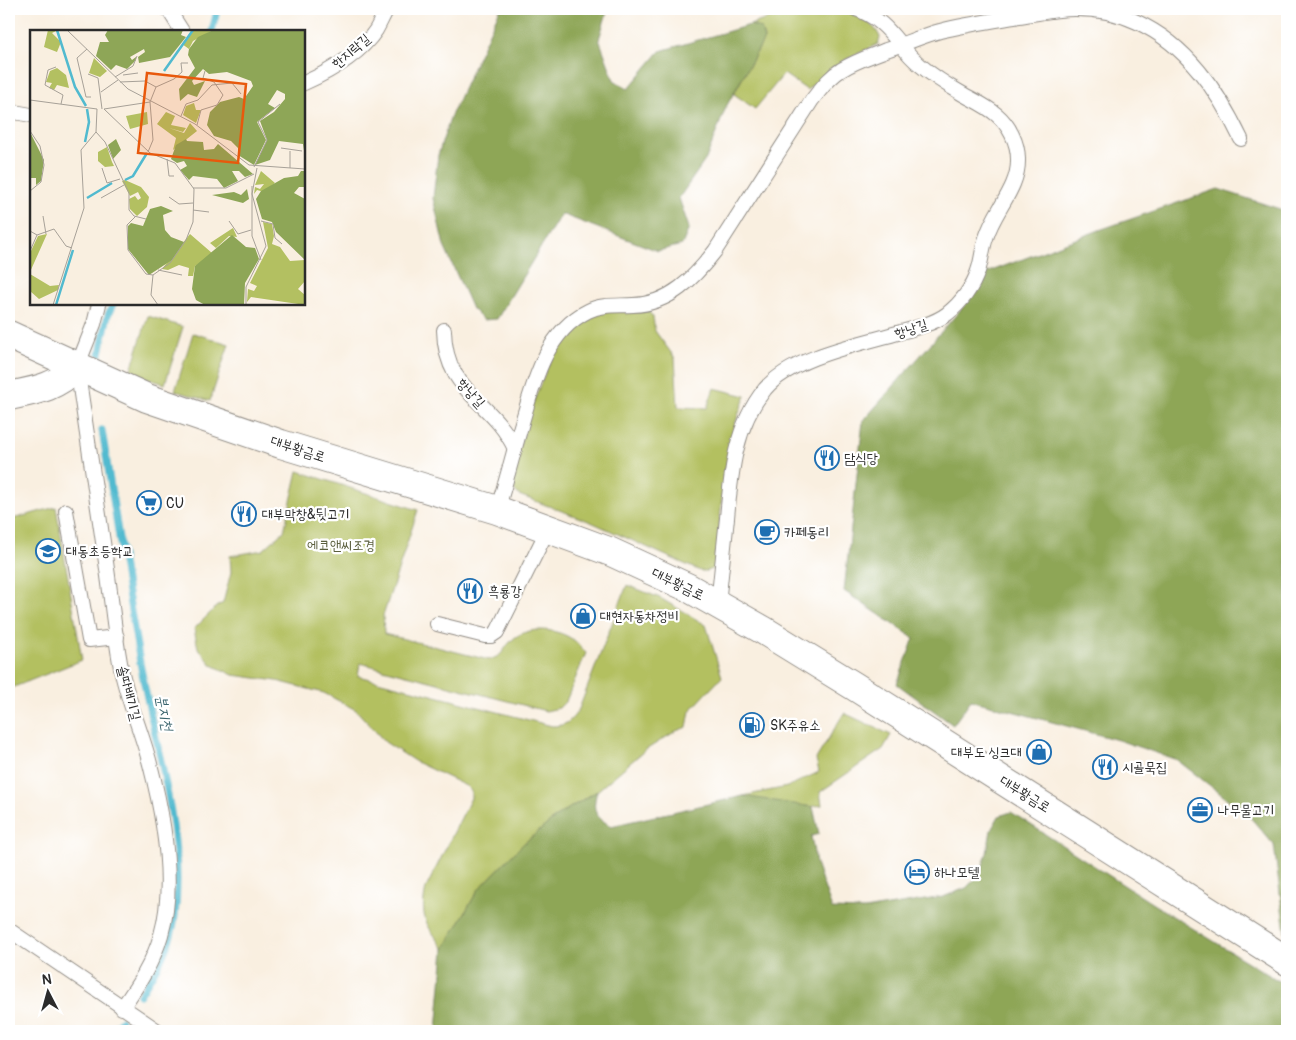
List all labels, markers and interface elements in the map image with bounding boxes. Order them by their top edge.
inset map [30,30,305,305]
street label: 한지락길 [328,30,374,72]
street label: 항낭길 [892,315,930,342]
street label: 항낭길 [453,375,489,412]
street label: 대부황금로 [269,432,327,466]
restaurant icon: 담식당 [814,445,840,471]
place label: 담식당 [844,450,879,467]
supermarket icon: CU [136,490,162,516]
place label: CU [166,495,184,512]
restaurant icon: 대부막창&뒷고기 [231,501,257,527]
place label: 대부막창&뒷고기 [262,506,350,523]
cafe icon: 카페동리 [754,519,780,545]
place label: 카페동리 [784,524,829,541]
park label: 에코앤씨조경 [307,537,375,554]
school or university icon: 대동초등학교 [35,538,61,564]
place label: 대동초등학교 [66,543,134,560]
street label: 대부황금로 [649,564,707,604]
restaurant icon: 흑룡강 [457,578,483,604]
place label: 흑룡강 [488,583,522,600]
shop icon: 대현자동차정비 [570,603,596,629]
place label: 대현자동차정비 [600,608,679,625]
street label: 솔따배기길 [114,664,145,723]
water label: 분지천 [151,693,177,734]
fuel station icon: SK주유소 [739,712,765,738]
place label: SK주유소 [770,717,820,734]
shop icon: 대부도 싱크대 [1026,739,1052,765]
place label: 대부도 싱크대 [951,744,1022,761]
restaurant icon: 시골묵집 [1092,754,1118,780]
place label: 시골묵집 [1122,759,1167,776]
street label: 대부황금로 [997,772,1053,816]
office icon: 나무물고기 [1187,797,1213,823]
place label: 나무물고기 [1218,802,1274,819]
hotel icon: 하나모텔 [904,859,930,885]
place label: 하나모텔 [934,864,980,881]
north arrow [22,968,72,1018]
text: N [41,971,52,989]

